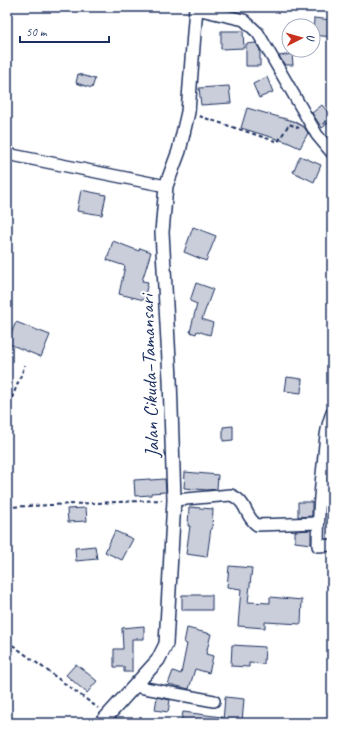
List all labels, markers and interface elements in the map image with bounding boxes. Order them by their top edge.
scale bar [20,18,109,44]
north arrow [281,18,321,58]
text: 50 m [26,24,48,40]
text: U [304,34,318,43]
street label: Jalan Cikuda–Tamansari [134,292,165,459]

